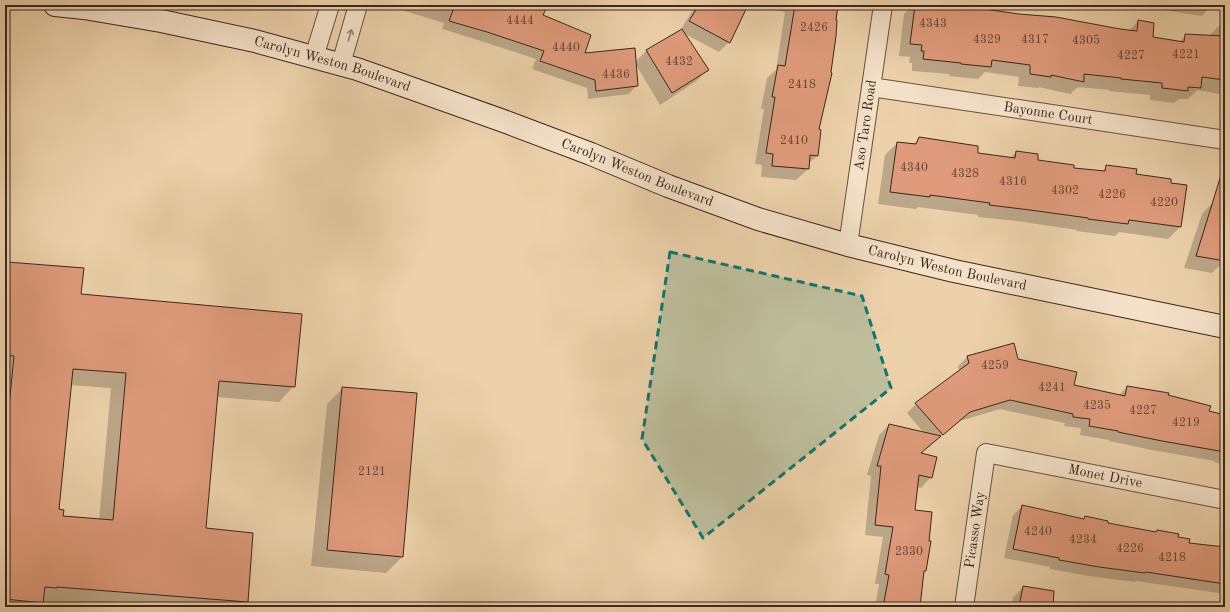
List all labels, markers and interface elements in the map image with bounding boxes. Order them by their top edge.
house number: 4444 [506,15,534,27]
house number: 4343 [919,18,947,30]
house number: 2426 [800,22,828,34]
one-way arrow [347,28,354,41]
street label: Carolyn Weston Boulevard [253,34,412,94]
house number: 4329 [973,34,1001,46]
house number: 4317 [1021,34,1049,46]
house number: 4305 [1072,34,1100,47]
house number: 4440 [552,42,580,54]
house number: 4221 [1172,49,1200,61]
house number: 4227 [1117,50,1145,62]
house number: 4432 [665,56,693,68]
house number: 4436 [602,69,630,81]
house number: 2418 [788,79,816,91]
street label: Aso Taro Road [852,79,879,172]
street label: Bayonne Court [1002,100,1094,127]
house number: 2410 [780,135,808,147]
street label: Carolyn Weston Boulevard [559,136,715,209]
house number: 4340 [900,162,928,174]
house number: 4328 [951,168,979,180]
house number: 4316 [999,176,1027,188]
house number: 4302 [1051,185,1079,197]
house number: 4226 [1098,189,1126,201]
house number: 4220 [1150,197,1178,209]
street label: Carolyn Weston Boulevard [866,243,1028,293]
house number: 4259 [981,359,1009,372]
house number: 4241 [1038,382,1066,394]
house number: 4235 [1083,399,1111,412]
house number: 4227 [1129,405,1157,417]
house number: 4219 [1172,417,1200,429]
street label: Monet Drive [1067,462,1143,491]
house number: 2121 [358,466,386,478]
street label: Picasso Way [963,490,988,569]
house number: 4240 [1024,526,1052,538]
house number: 4234 [1069,534,1097,546]
house number: 4226 [1116,543,1144,555]
house number: 2330 [895,546,923,558]
house number: 4218 [1158,552,1186,564]

